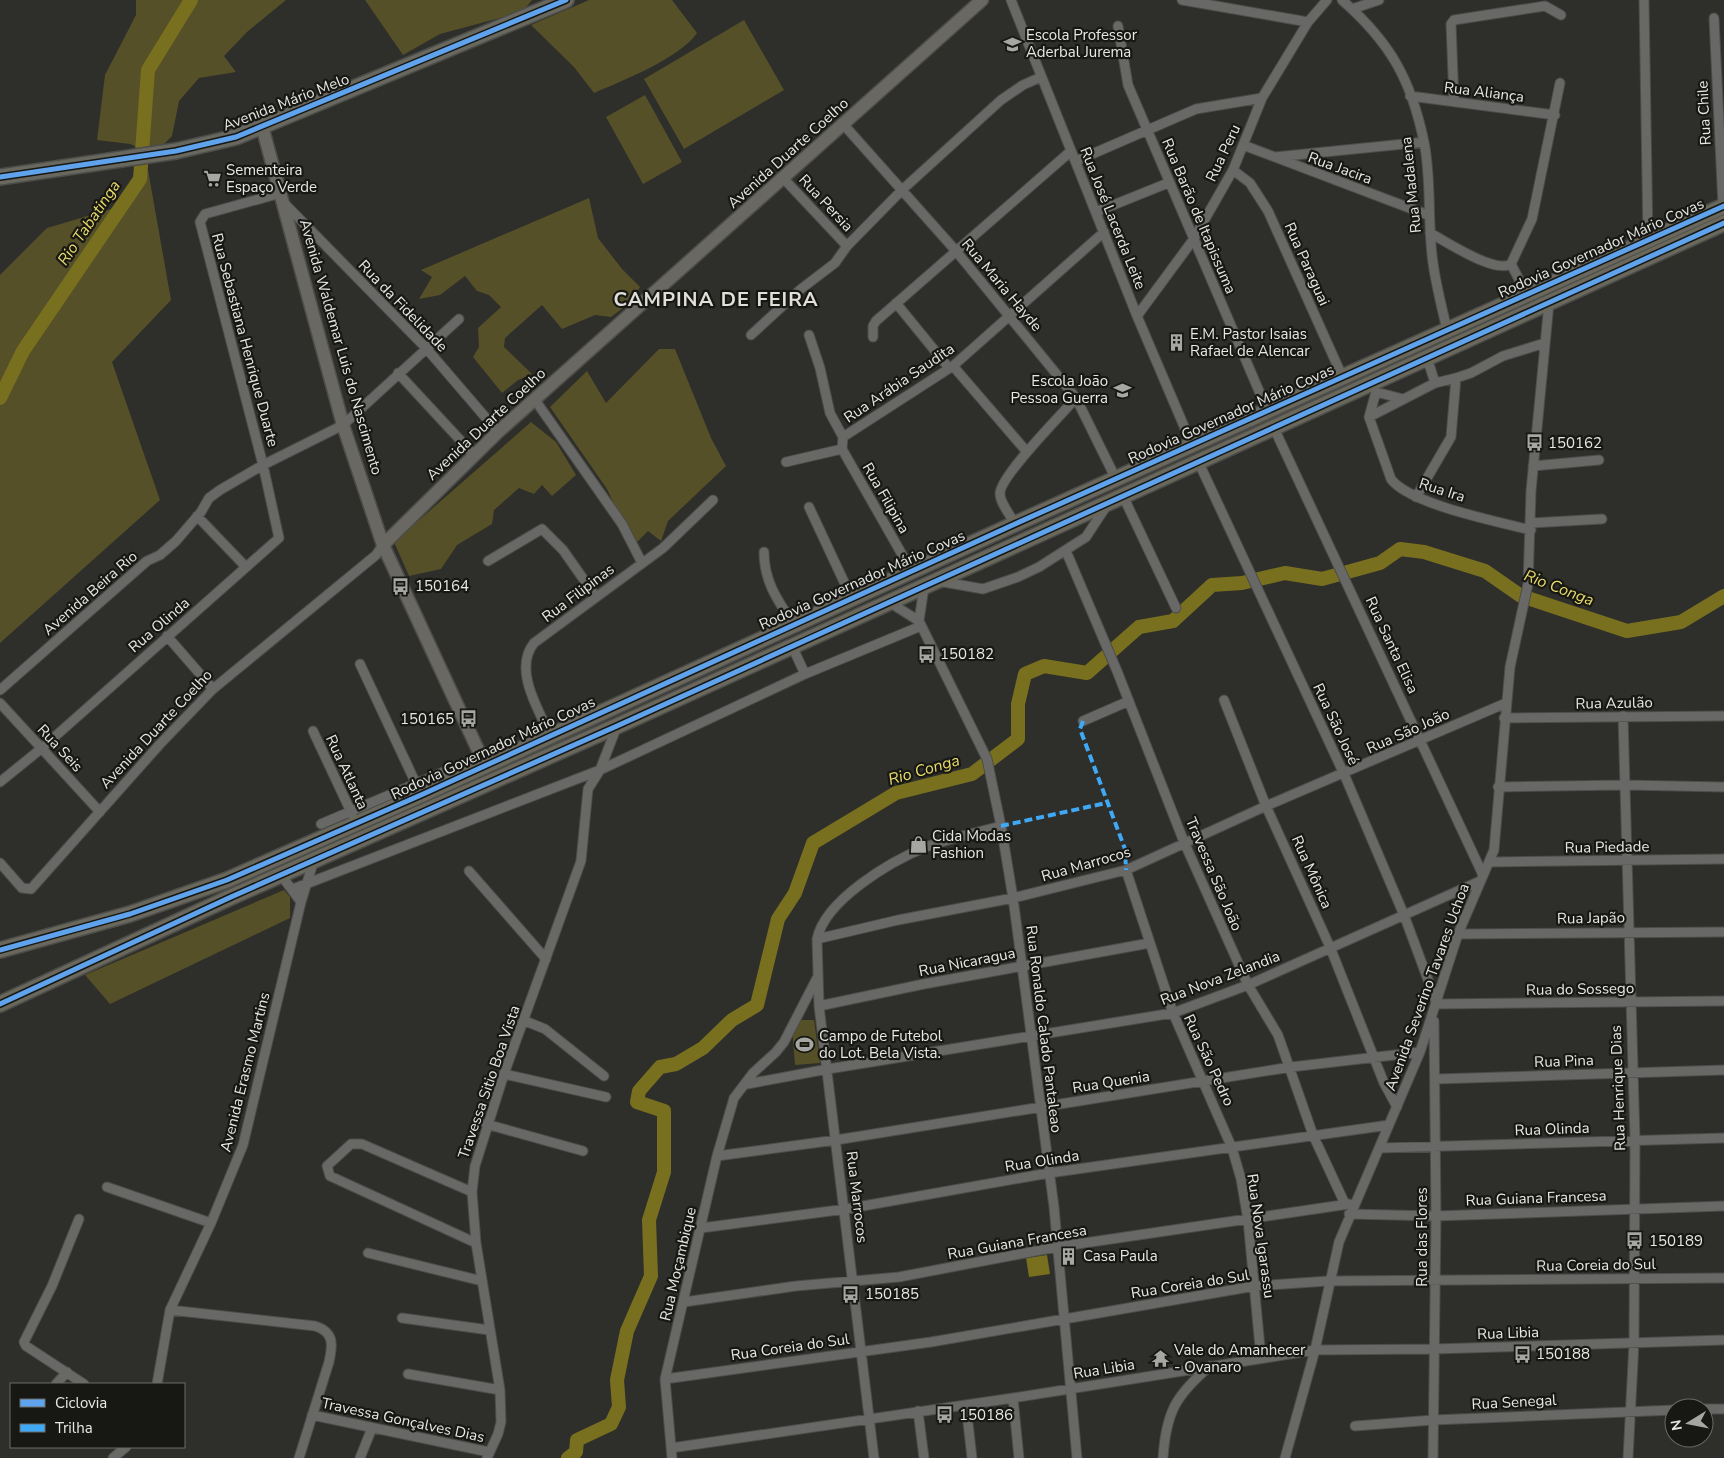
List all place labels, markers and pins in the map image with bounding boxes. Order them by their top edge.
place label: Escola Professor Aderbal Jurema [1026,25,1138,62]
school or university icon: Escola Professor Aderbal Jurema [1002,34,1022,54]
place label: Sementeira Espaço Verde [226,160,317,197]
supermarket icon: Sementeira Espaço Verde [202,169,222,189]
place label: E.M. Pastor Isaias Rafael de Alencar [1190,324,1310,361]
building icon: E.M. Pastor Isaias Rafael de Alencar [1166,333,1186,353]
place label: Escola João Pessoa Guerra [1010,371,1108,408]
school or university icon: Escola João Pessoa Guerra [1112,380,1132,400]
bus stop icon: 150162 [1524,433,1544,453]
place label: 150162 [1548,433,1602,453]
bus stop icon: 150164 [391,576,411,596]
place label: 150164 [415,576,469,596]
bus stop icon: 150182 [916,644,936,664]
place label: 150182 [940,644,994,664]
place label: 150165 [400,709,454,729]
bus stop icon: 150165 [458,709,478,729]
place label: Cida Modas Fashion [932,826,1011,863]
shop icon: Cida Modas Fashion [908,835,928,855]
place label: Campo de Futebol do Lot. Bela Vista. [819,1026,943,1063]
sports icon: Campo de Futebol do Lot. Bela Vista. [795,1035,815,1055]
bus stop icon: 150189 [1625,1231,1645,1251]
place label: 150189 [1649,1231,1703,1251]
building icon: Casa Paula [1059,1246,1079,1266]
place label: Casa Paula [1083,1246,1158,1266]
bus stop icon: 150185 [841,1284,861,1304]
place label: 150185 [865,1284,919,1304]
place label: Vale do Amanhecer - Ovanaro [1173,1340,1306,1377]
bus stop icon: 150188 [1512,1344,1532,1364]
place label: 150188 [1536,1344,1590,1364]
temple icon: Vale do Amanhecer - Ovanaro [1150,1349,1170,1369]
bus stop icon: 150186 [935,1405,955,1425]
place label: 150186 [959,1405,1013,1425]

